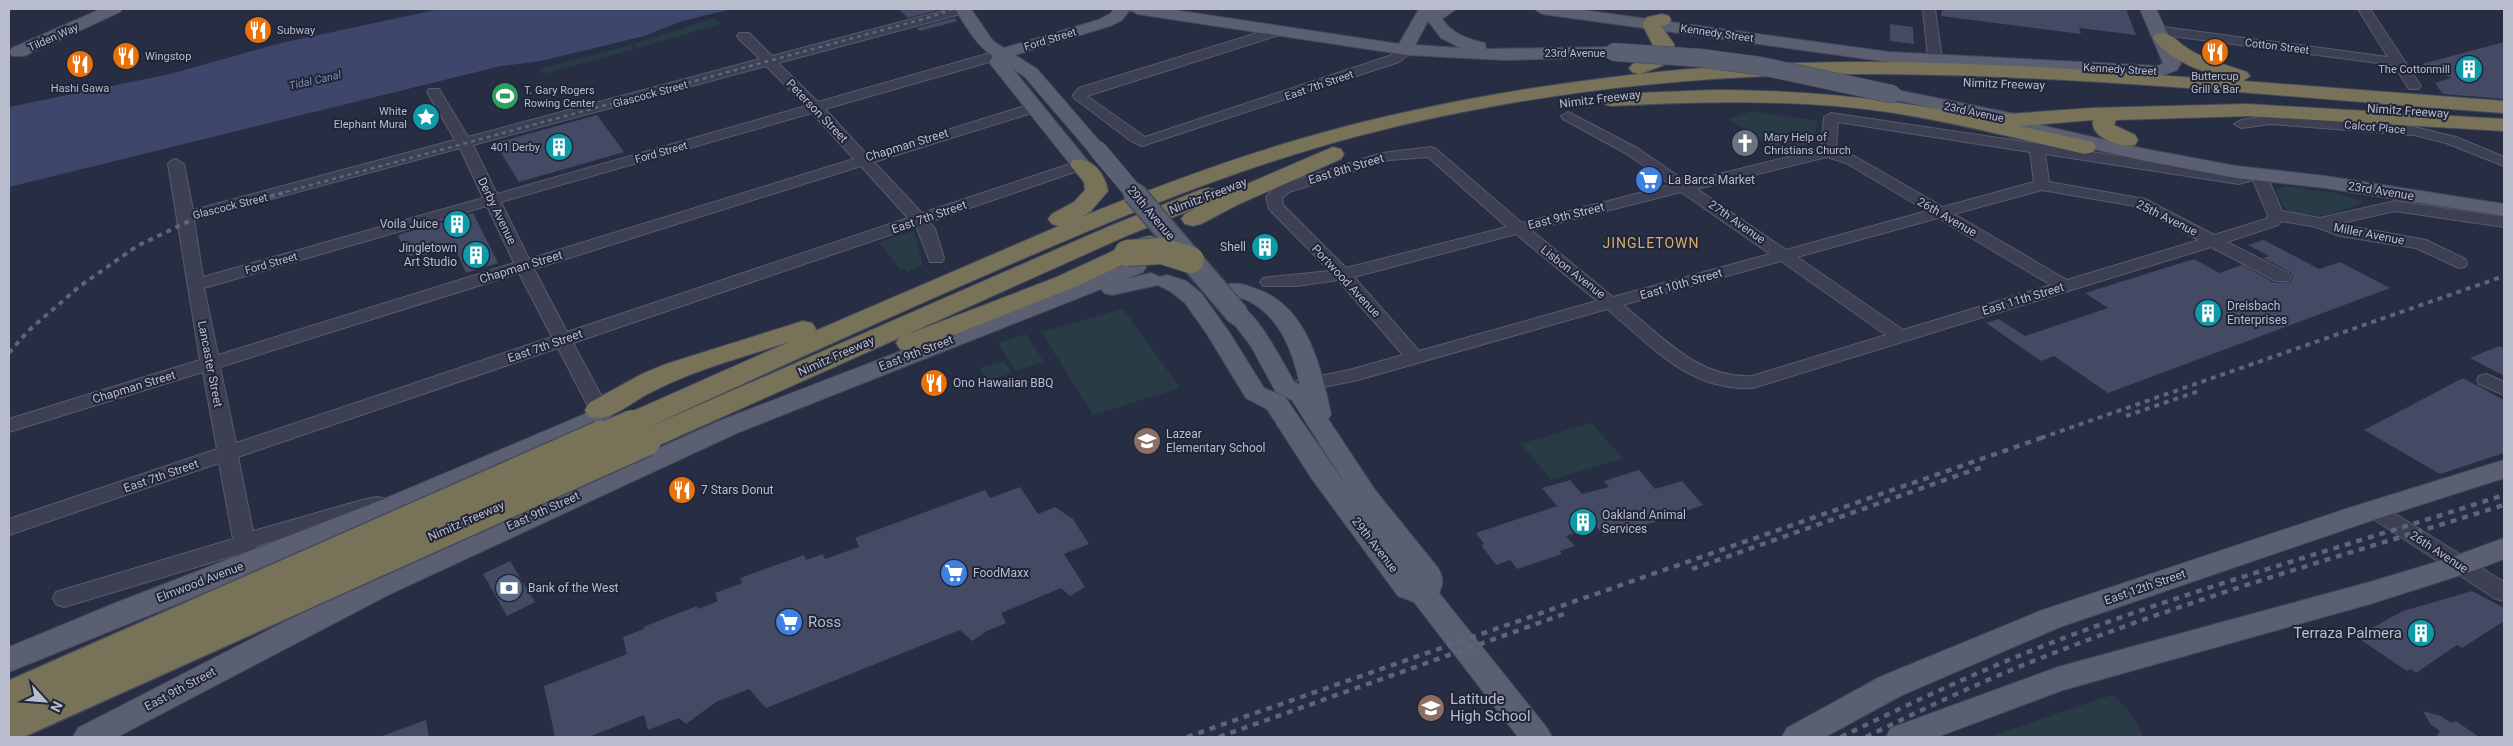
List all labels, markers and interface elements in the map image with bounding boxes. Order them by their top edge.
restaurant icon: Subway [243,15,273,45]
street label: Tilden Way [26,20,81,54]
street label: Kennedy Street [1680,22,1755,45]
place label: Subway [277,24,316,37]
street label: Ford Street [1023,25,1078,54]
street label: Cotton Street [2244,36,2310,57]
restaurant icon: Buttercup Grill & Bar [2200,37,2230,67]
restaurant icon: Wingstop [111,41,141,71]
street label: 23rd Avenue [1545,47,1606,60]
restaurant icon: Hashi Gawa [65,49,95,79]
place label: Wingstop [145,50,191,63]
building icon: The Cottonmill [2454,54,2484,84]
street label: Kennedy Street [2083,61,2158,78]
place label: The Cottonmill [2378,63,2450,76]
water label: Tidal Canal [288,68,343,93]
street label: East 7th Street [1283,68,1356,103]
place label: Buttercup Grill & Bar [2191,70,2239,96]
street label: Peterson Street [783,76,851,146]
street label: Nimitz Freeway [1963,76,2046,92]
street label: Glascock Street [611,78,689,111]
sports icon: T. Gary Rogers Rowing Center [490,81,520,111]
place label: Hashi Gawa [51,82,109,95]
place label: T. Gary Rogers Rowing Center [524,84,595,110]
street label: Nimitz Freeway [1558,87,1642,111]
street label: 23rd Avenue [1943,100,2005,125]
street label: Nimitz Freeway [2367,101,2450,121]
place icon: White Elephant Mural [411,102,441,132]
place label: White Elephant Mural [334,105,407,131]
street label: Calcot Place [2344,118,2406,137]
street label: Chapman Street [864,126,950,164]
church icon: Mary Help of Christians Church [1730,128,1760,158]
place label: Mary Help of Christians Church [1764,131,1851,157]
building icon: 401 Derby [544,132,574,162]
street label: Ford Street [633,139,689,166]
place label: 401 Derby [491,141,541,154]
street label: East 8th Street [1306,151,1386,187]
supermarket icon: La Barca Market [1634,165,1664,195]
place label: La Barca Market [1668,173,1755,187]
street label: Derby Avenue [475,175,519,247]
street label: Nimitz Freeway [1167,175,1249,217]
street label: 23rd Avenue [2347,179,2415,203]
street label: 29th Avenue [1124,183,1178,243]
street label: Glascock Street [191,191,269,222]
street label: 26th Avenue [1915,194,1979,240]
street label: 27th Avenue [1706,197,1768,247]
street label: 25th Avenue [2134,197,2200,239]
street label: East 7th Street [890,198,968,236]
street label: East 9th Street [1526,200,1606,232]
building icon: Voila Juice [442,209,472,239]
place label: Voila Juice [380,217,438,231]
street label: Miller Avenue [2332,220,2406,248]
building icon: Shell [1250,232,1280,262]
district label: JINGLETOWN [1603,235,1699,251]
building icon: Jingletown Art Studio [461,240,491,270]
place label: Shell [1220,240,1246,254]
place label: Jingletown Art Studio [399,241,457,269]
street label: Portwood Avenue [1309,242,1383,320]
street label: Lisbon Avenue [1538,242,1608,302]
street label: Chapman Street [478,248,564,286]
street label: Ford Street [243,250,299,277]
street label: East 10th Street [1638,266,1724,302]
street label: East 11th Street [1980,280,2066,318]
building icon: Dreisbach Enterprises [2193,298,2223,328]
place label: Dreisbach Enterprises [2227,299,2287,327]
street label: Lancaster Street [195,320,225,408]
street label: East 7th Street [506,327,584,365]
street label: East 9th Street [877,332,955,374]
street label: Nimitz Freeway [796,333,877,379]
street label: Chapman Street [91,368,177,406]
restaurant icon: Ono Hawaiian BBQ [919,368,949,398]
place label: Ono Hawaiian BBQ [953,376,1054,390]
school or university icon: Lazear Elementary School [1132,426,1162,456]
place label: Lazear Elementary School [1166,427,1266,455]
street label: East 7th Street [122,457,200,495]
restaurant icon: 7 Stars Donut [667,475,697,505]
place label: 7 Stars Donut [701,483,773,497]
street label: East 9th Street [504,489,582,533]
street label: Nimitz Freeway [426,498,507,544]
building icon: Oakland Animal Services [1568,507,1598,537]
place label: Oakland Animal Services [1602,508,1686,536]
street label: 29th Avenue [1349,515,1401,575]
street label: 26th Avenue [2407,528,2471,576]
supermarket icon: FoodMaxx [939,558,969,588]
street label: Elmwood Avenue [155,559,245,605]
place label: FoodMaxx [973,566,1029,580]
street label: East 12th Street [2102,567,2188,607]
bank icon: Bank of the West [494,573,524,603]
place label: Bank of the West [528,581,619,595]
supermarket icon: Ross [774,607,804,637]
place label: Ross [808,613,841,631]
building icon: Terraza Palmera [2406,618,2436,648]
place label: Terraza Palmera [2293,624,2402,642]
street label: East 9th Street [142,664,218,714]
north arrow [20,676,70,726]
place label: Latitude High School [1450,690,1531,725]
school or university icon: Latitude High School [1416,693,1446,723]
text: N [47,699,66,715]

